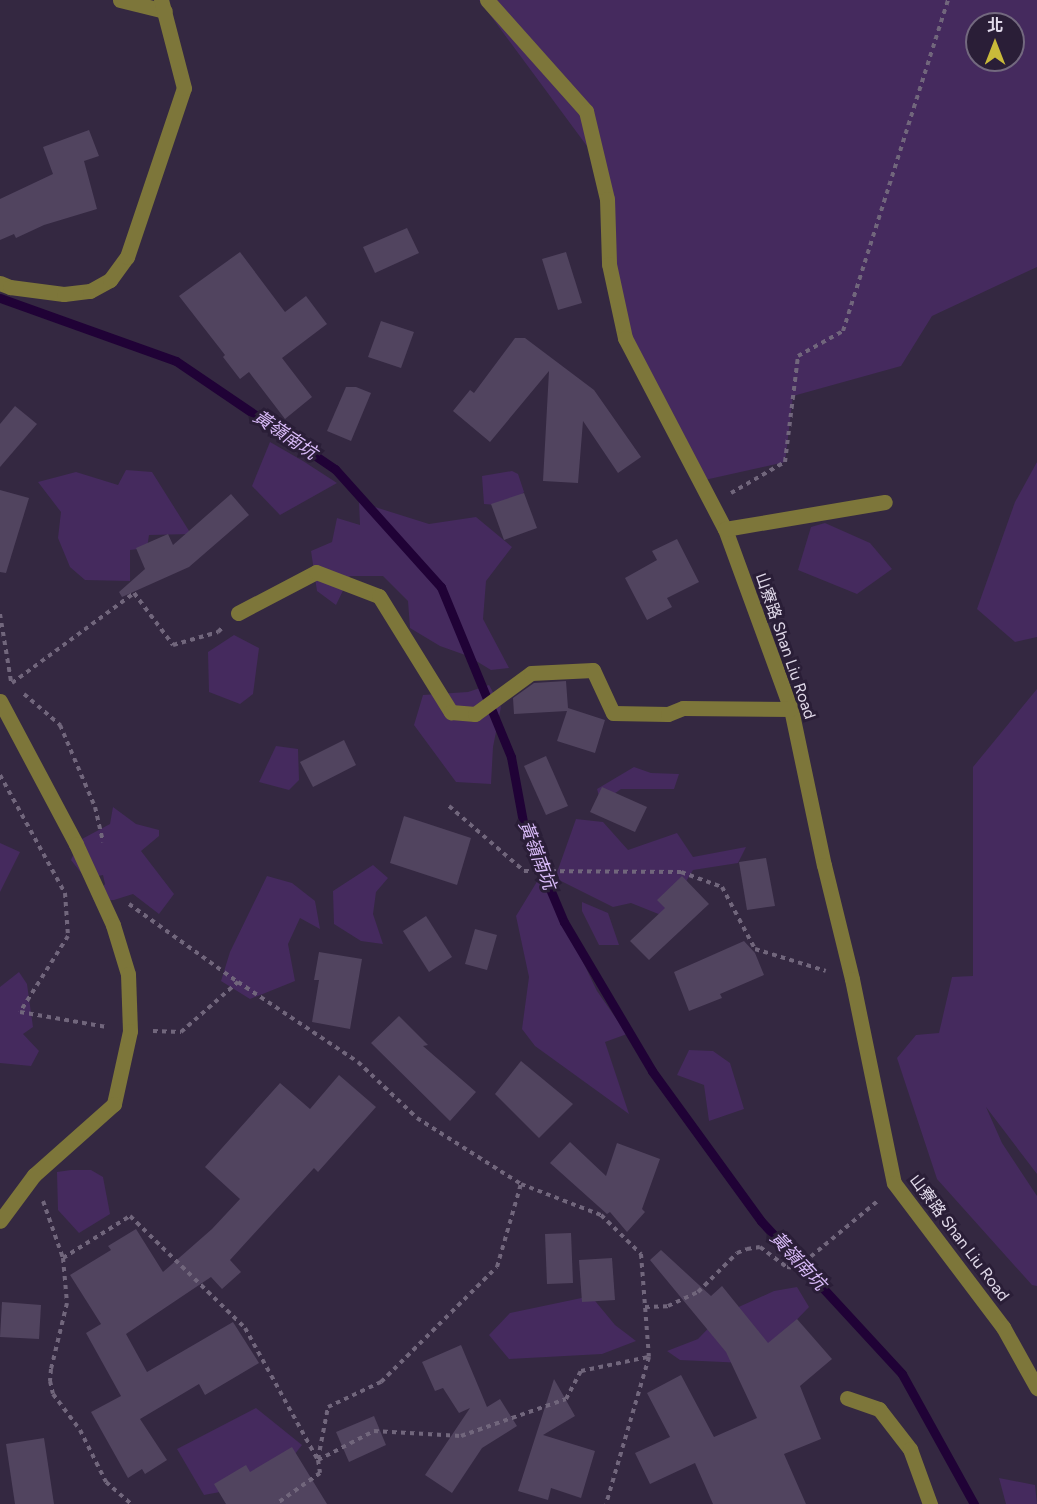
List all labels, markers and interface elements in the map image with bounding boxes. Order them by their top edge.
north arrow [965,12,1025,72]
text: 北 [987,16,1003,35]
water label: 黃嶺南坑 [249,406,321,464]
street label: 山寮路 Shan Liu Road [751,570,819,722]
water label: 黃嶺南坑 [514,818,560,892]
street label: 山寮路 Shan Liu Road [905,1171,1013,1305]
water label: 黃嶺南坑 [766,1227,830,1295]

